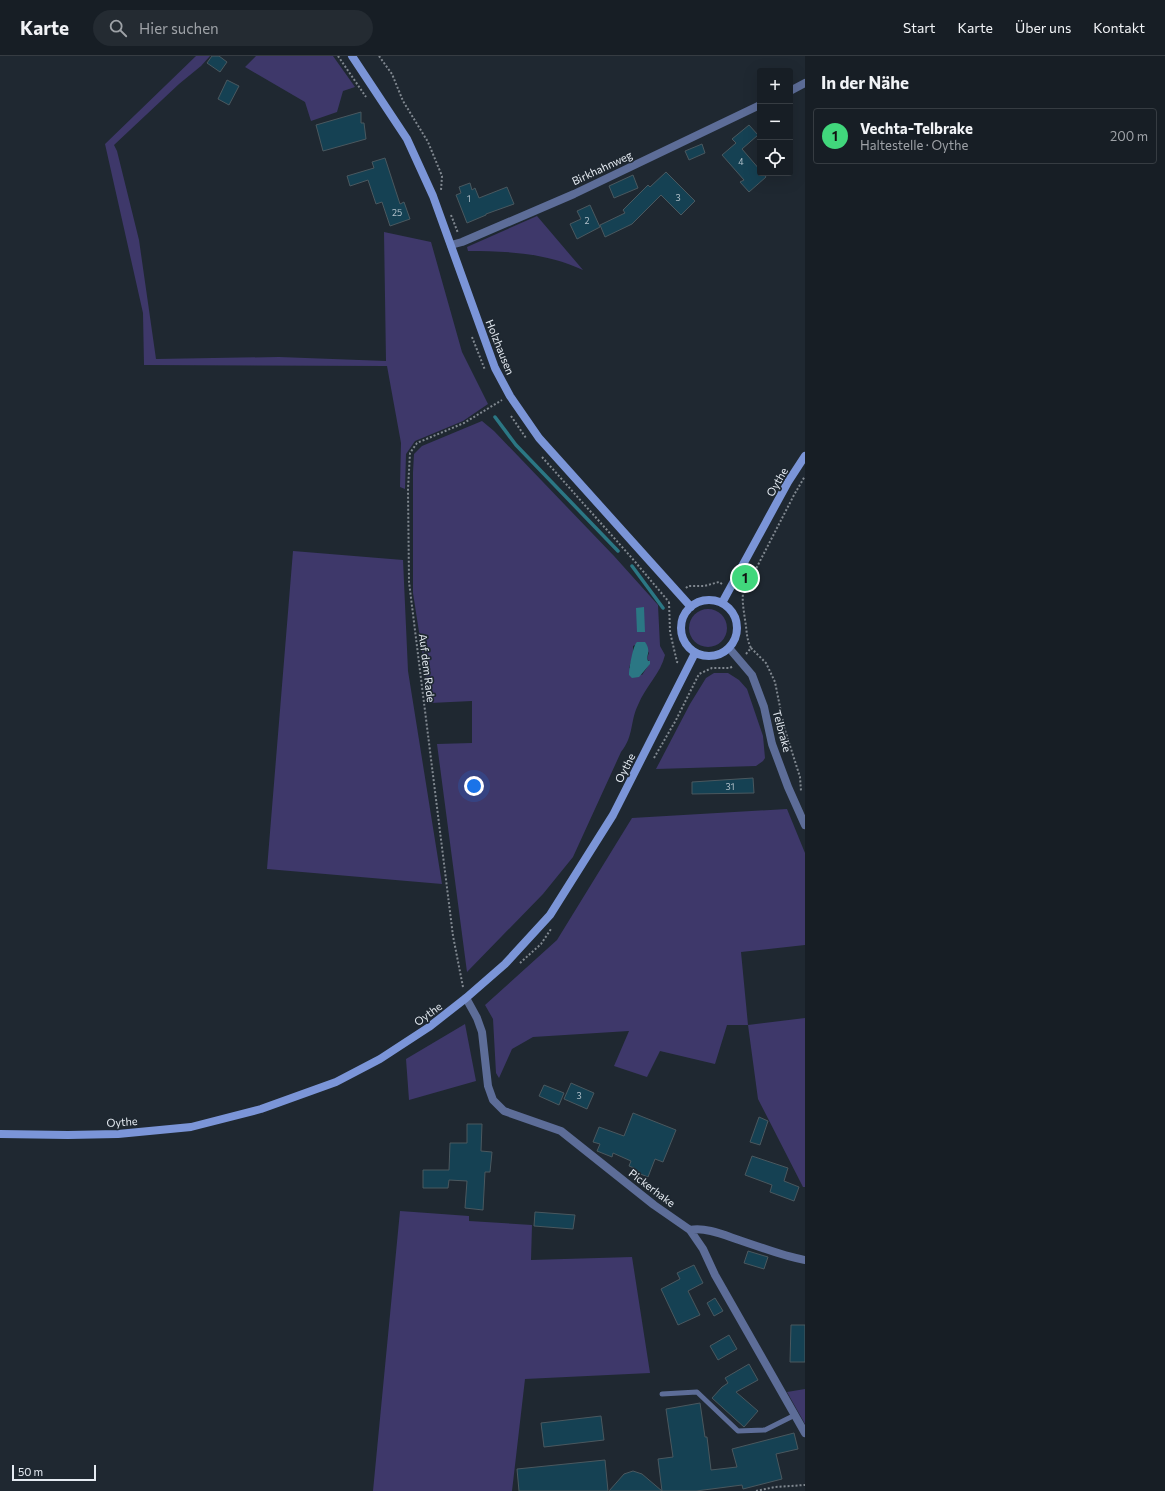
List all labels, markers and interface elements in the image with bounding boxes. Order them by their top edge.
search box [93,10,373,46]
text: Karte [20,16,69,39]
icon: search [107,17,129,39]
text: Hier suchen [139,19,219,37]
text: Start [903,19,936,36]
text: Karte [958,19,993,36]
text: Über uns [1015,19,1071,36]
text: Kontakt [1093,19,1145,36]
map controls [757,68,793,176]
button: + [757,68,793,104]
text: In der Nähe [821,72,909,93]
button: − [757,104,793,140]
text: Vechta-Telbrake [860,119,973,137]
text: 1 [832,128,838,144]
text: 200 m [1110,128,1148,144]
text: Haltestelle · Oythe [860,137,968,153]
button: locate [757,140,793,176]
street label: Birkhahnweg [569,148,634,187]
house number: 4 [738,156,744,167]
house number: 3 [675,192,681,203]
house number: 1 [467,193,471,204]
house number: 25 [392,207,402,218]
house number: 2 [585,215,590,226]
street label: Holzhausen [484,317,517,376]
street label: Oythe [763,465,790,499]
pin: 1 [732,563,758,593]
street label: Auf dem Rade [417,633,438,703]
street label: Telbrake [771,708,794,753]
street label: Oythe [612,751,638,785]
your location [464,776,484,796]
house number: 31 [726,781,734,792]
street label: Oythe [411,999,444,1028]
house number: 3 [576,1090,582,1101]
street label: Oythe [106,1114,138,1129]
street label: Pickerhake [627,1166,678,1209]
scale bar [12,1463,96,1482]
text: 50 m [18,1465,43,1478]

